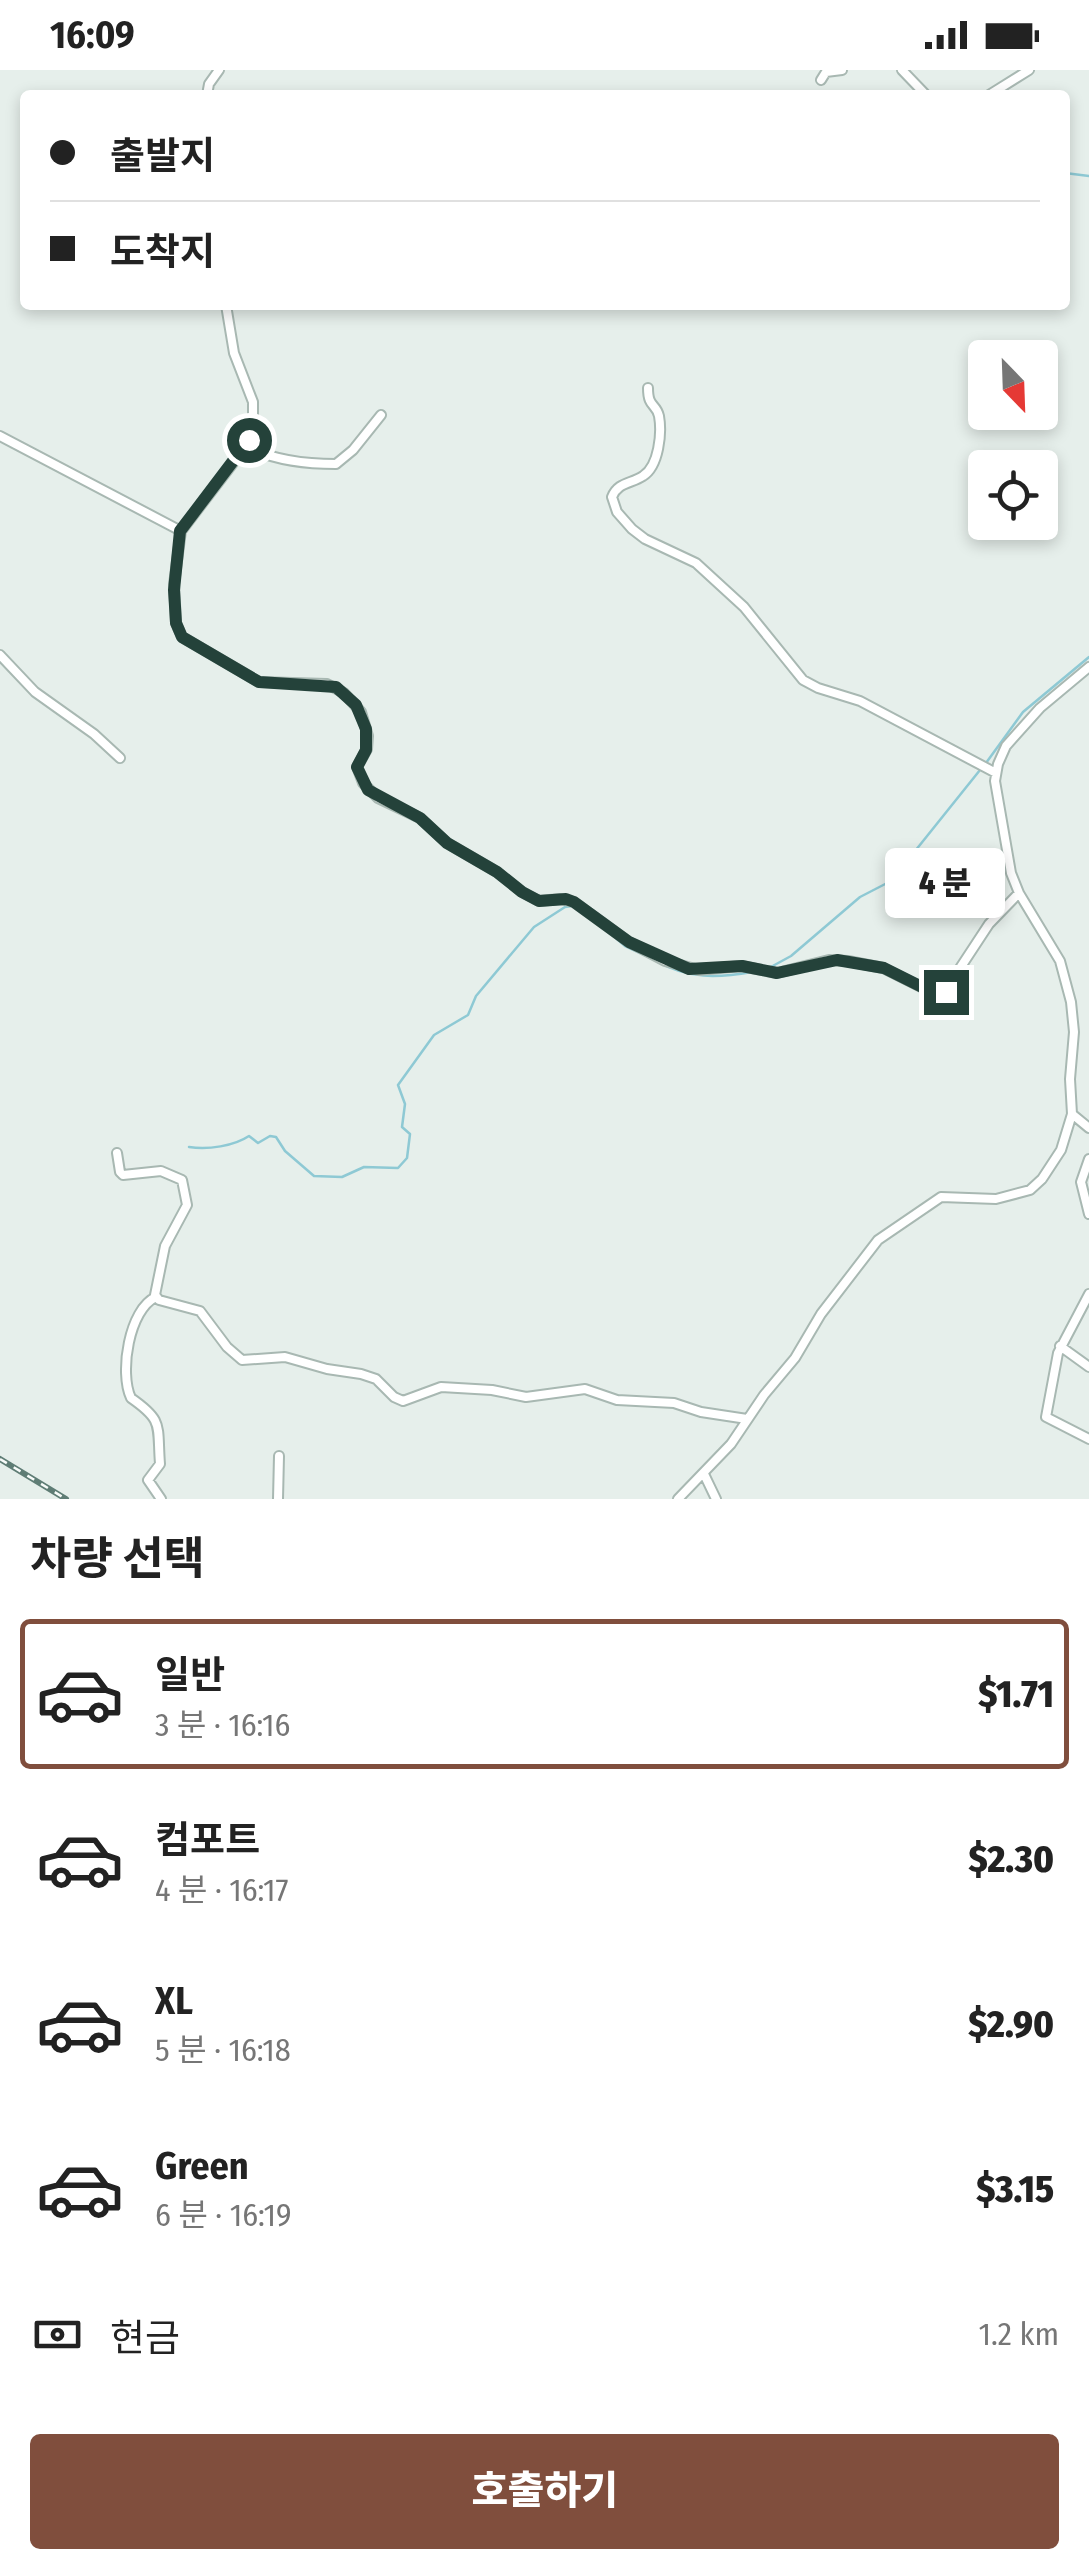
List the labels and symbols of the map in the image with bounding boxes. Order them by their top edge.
north arrow [968,340,1058,430]
route start [227,418,272,463]
callout: 4 분 [886,847,1006,917]
route end [924,970,969,1015]

